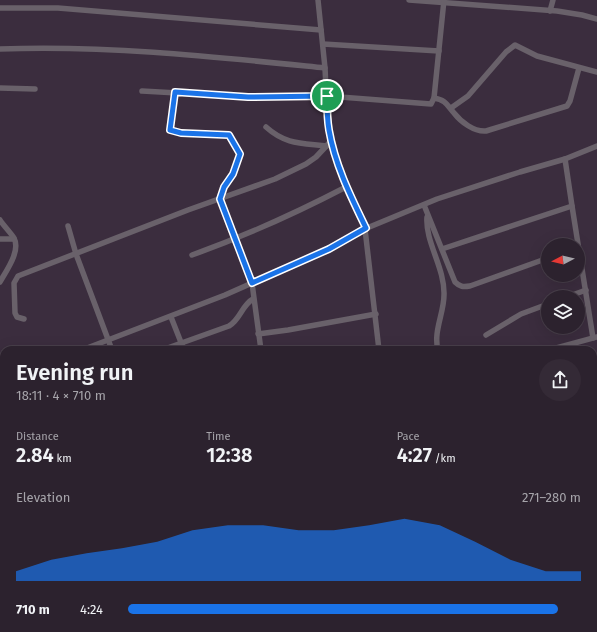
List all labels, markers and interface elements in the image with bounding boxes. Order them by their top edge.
pin [310,79,344,113]
icon: arrive [316,85,338,107]
north arrow [541,238,585,282]
map controls [541,238,585,334]
button: layers [541,290,585,334]
text: Evening run [16,359,133,386]
button: share [539,359,581,401]
text: 18:11 · 4 × 710 m [16,388,106,403]
text: Distance [16,430,59,443]
text: Time [206,430,231,443]
text: Pace [397,430,419,443]
text: 2.84 [16,443,54,467]
text: 12:38 [206,443,253,467]
text: 4:27 [397,443,432,467]
text: km [54,452,72,465]
text: /km [432,452,456,465]
text: Elevation [16,490,70,505]
text: 271–280 m [522,490,581,505]
text: 710 m [16,602,50,617]
text: 4:24 [80,602,103,617]

